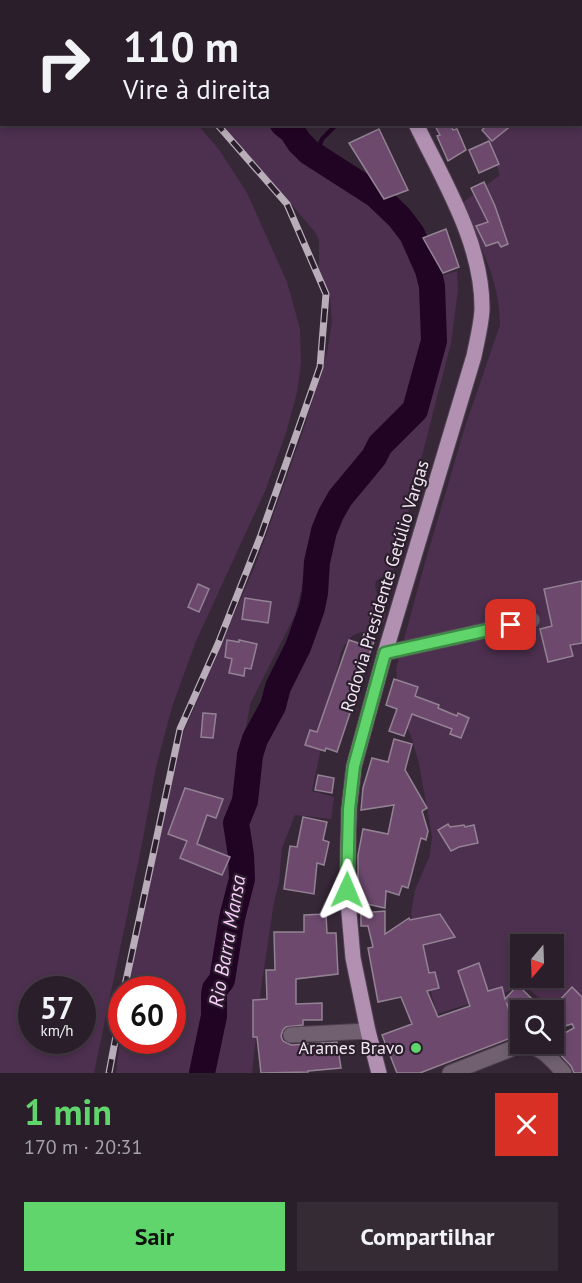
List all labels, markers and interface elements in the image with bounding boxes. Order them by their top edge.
text: 110 m [123,19,239,74]
icon: right [24,24,102,102]
text: Vire à direita [123,72,271,106]
street label: Rodovia Presidente Getúlio Vargas [335,457,434,714]
pin [485,599,536,650]
icon: arrive [494,608,527,641]
position arrow [315,858,379,922]
water label: Rio Barra Mansa [203,873,251,1009]
north arrow [510,934,564,988]
map controls [510,934,564,1054]
speed limit sign: 60 [108,976,186,1054]
text: 57 [40,988,74,1027]
button: search [510,1000,564,1054]
text: km/h [41,1021,73,1040]
place label: Arames Bravo [299,1036,404,1059]
marker: Arames Bravo [409,1041,423,1055]
text: 1 min [24,1088,112,1135]
button: close [495,1093,558,1156]
text: 170 m · 20:31 [24,1134,142,1160]
button: Sair [24,1202,285,1271]
button: Compartilhar [297,1202,558,1271]

